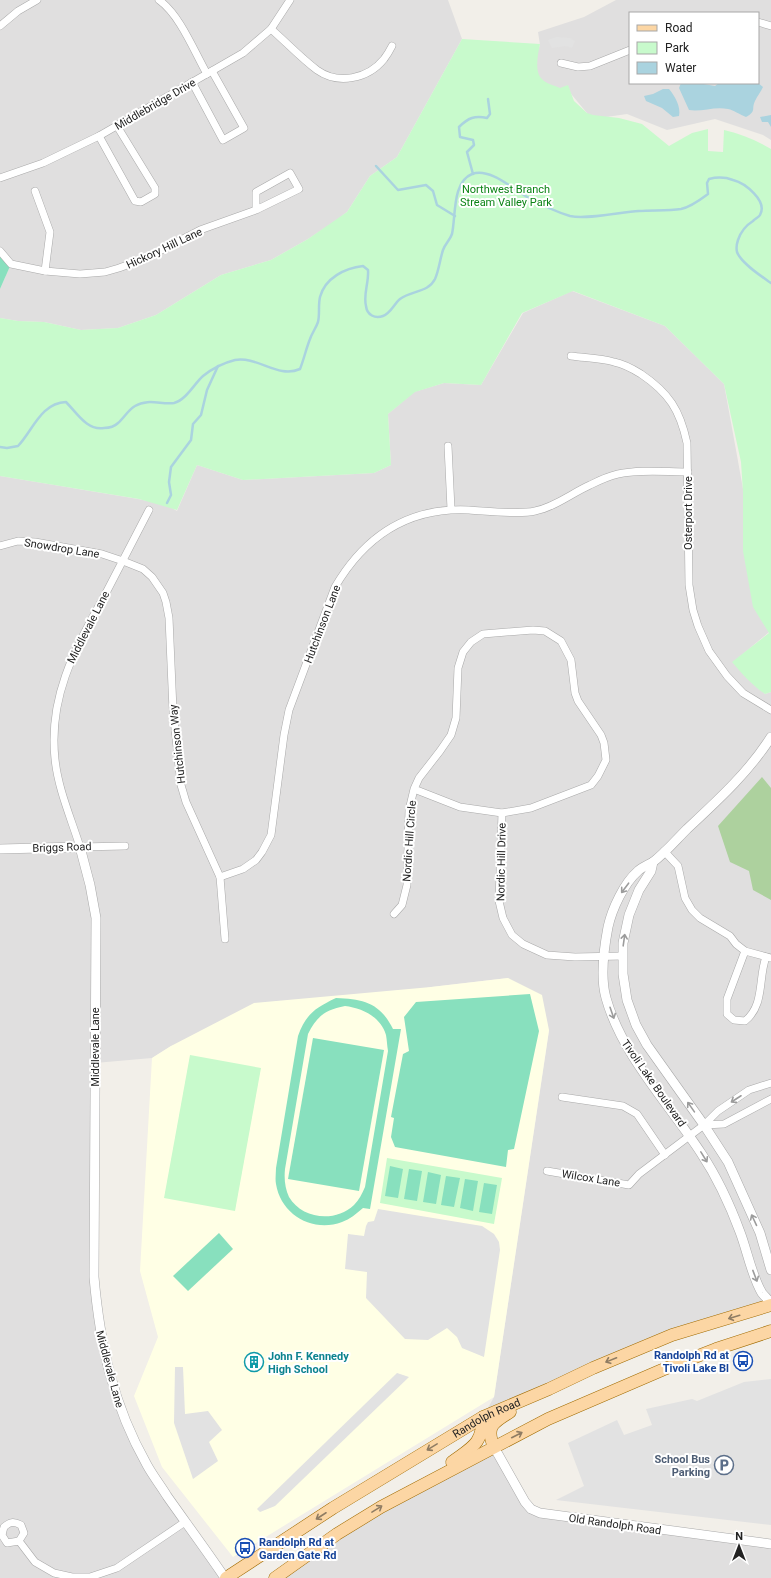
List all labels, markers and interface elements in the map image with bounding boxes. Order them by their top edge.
legend [629,12,759,84]
text: Road [665,21,693,35]
text: Park [665,41,690,55]
text: Water [665,61,696,75]
street label: Middlebridge Drive [112,76,198,133]
park label: Northwest Branch Stream Valley Park [460,183,552,209]
street label: Hickory Hill Lane [124,225,204,272]
street label: Osterport Drive [682,476,695,550]
street label: Snowdrop Lane [23,536,101,561]
street label: Hutchinson Lane [302,583,343,665]
street label: Middlevale Lane [65,589,112,666]
street label: Hutchinson Way [167,703,188,784]
street label: Nordic Hill Circle [400,800,419,882]
street label: Nordic Hill Drive [494,823,509,901]
street label: Briggs Road [32,840,92,855]
one-way arrow [620,883,629,894]
one-way arrow [620,934,628,947]
street label: Middlevale Lane [89,1007,102,1087]
one-way arrow [608,1007,616,1019]
street label: Tivoli Lake Boulevard [619,1037,689,1129]
one-way arrow [731,1095,742,1103]
one-way arrow [687,1101,695,1112]
one-way arrow [700,1152,708,1163]
street label: Wilcox Lane [561,1167,621,1190]
one-way arrow [750,1214,757,1226]
one-way arrow [752,1270,760,1282]
one-way arrow [727,1314,740,1321]
street label: Middlevale Lane [93,1329,126,1409]
place label: Randolph Rd at Tivoli Lake Bl [654,1349,729,1375]
place label: John F. Kennedy High School [268,1350,349,1376]
bus stop icon: Randolph Rd at Tivoli Lake Bl [732,1350,754,1372]
building icon: John F. Kennedy High School [243,1351,265,1373]
one-way arrow [606,1357,618,1365]
street label: Randolph Road [450,1396,522,1441]
one-way arrow [510,1431,522,1438]
one-way arrow [426,1444,438,1452]
place label: School Bus Parking [654,1453,710,1479]
parking icon: School Bus Parking [713,1454,735,1476]
one-way arrow [371,1505,383,1513]
one-way arrow [315,1512,327,1520]
street label: Old Randolph Road [568,1512,662,1537]
north arrow [719,1526,759,1566]
text: N [735,1530,743,1543]
place label: Randolph Rd at Garden Gate Rd [259,1536,336,1562]
bus stop icon: Randolph Rd at Garden Gate Rd [234,1537,256,1559]

